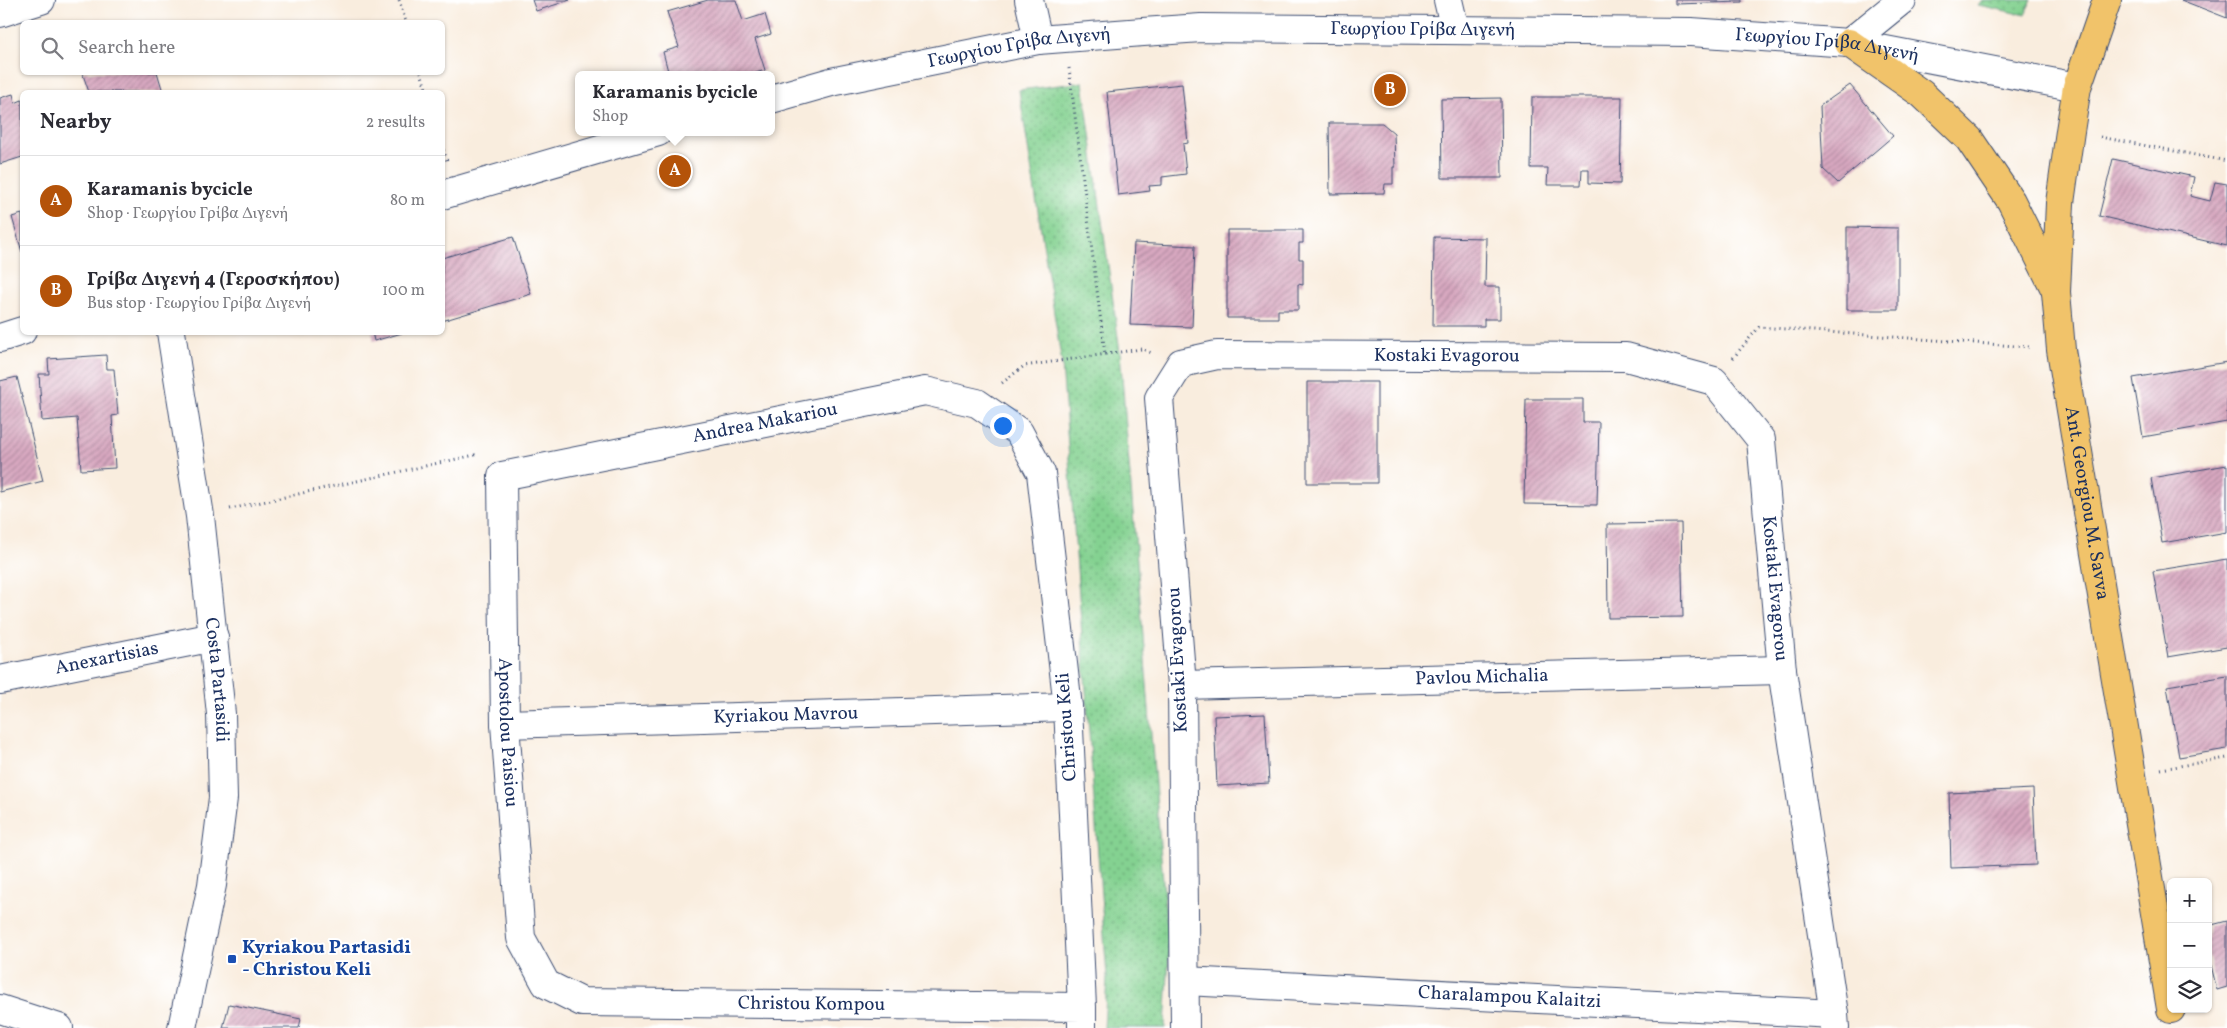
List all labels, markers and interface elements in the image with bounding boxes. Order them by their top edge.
street label: Γεωργίου Γρίβα Διγενή [1330,16,1516,44]
search box [20,20,445,75]
street label: Γεωργίου Γρίβα Διγενή [925,21,1112,75]
street label: Γεωργίου Γρίβα Διγενή [1734,22,1921,69]
icon: search [38,34,66,62]
text: Search here [78,35,175,61]
popup [575,71,775,136]
pin: B [1374,71,1406,109]
text: Karamanis bycicle [592,80,758,106]
text: Shop [592,106,628,128]
text: Nearby [40,108,111,137]
text: 2 results [366,112,425,134]
pin: A [659,152,691,190]
text: Karamanis bycicle [87,177,253,203]
text: A [50,190,62,212]
text: 80 m [390,190,425,212]
text: Shop · Γεωργίου Γρίβα Διγενή [87,203,289,225]
text: Γρίβα Διγενή 4 (Γεροσκήπου) [87,267,340,293]
text: B [51,280,61,302]
text: 100 m [382,280,425,302]
text: Bus stop · Γεωργίου Γρίβα Διγενή [87,293,312,315]
street label: Kostaki Evagorou [1374,343,1520,369]
street label: Andrea Makariou [690,396,840,450]
street label: Ant. Georgiou M. Savva [2058,405,2116,602]
your location [990,413,1016,439]
street label: Kostaki Evagorou [1755,515,1794,662]
street label: Kostaki Evagorou [1161,586,1195,734]
street label: Costa Partasidi [198,616,235,743]
street label: Anexartisias [53,635,161,682]
street label: Apostolou Paisiou [491,658,524,808]
street label: Pavlou Michalia [1415,663,1549,692]
street label: Christou Keli [1050,671,1084,782]
street label: Kyriakou Mavrou [713,700,859,731]
map controls [2167,878,2212,1013]
button: + [2167,878,2212,923]
button: − [2167,923,2212,968]
place label: Kyriakou Partasidi - Christou Keli [242,935,411,983]
marker: Kyriakou Partasidi - Christou Keli [226,953,238,965]
button: layers [2167,968,2212,1013]
street label: Charalampou Kalaitzi [1417,980,1602,1015]
street label: Christou Kompou [738,991,885,1018]

